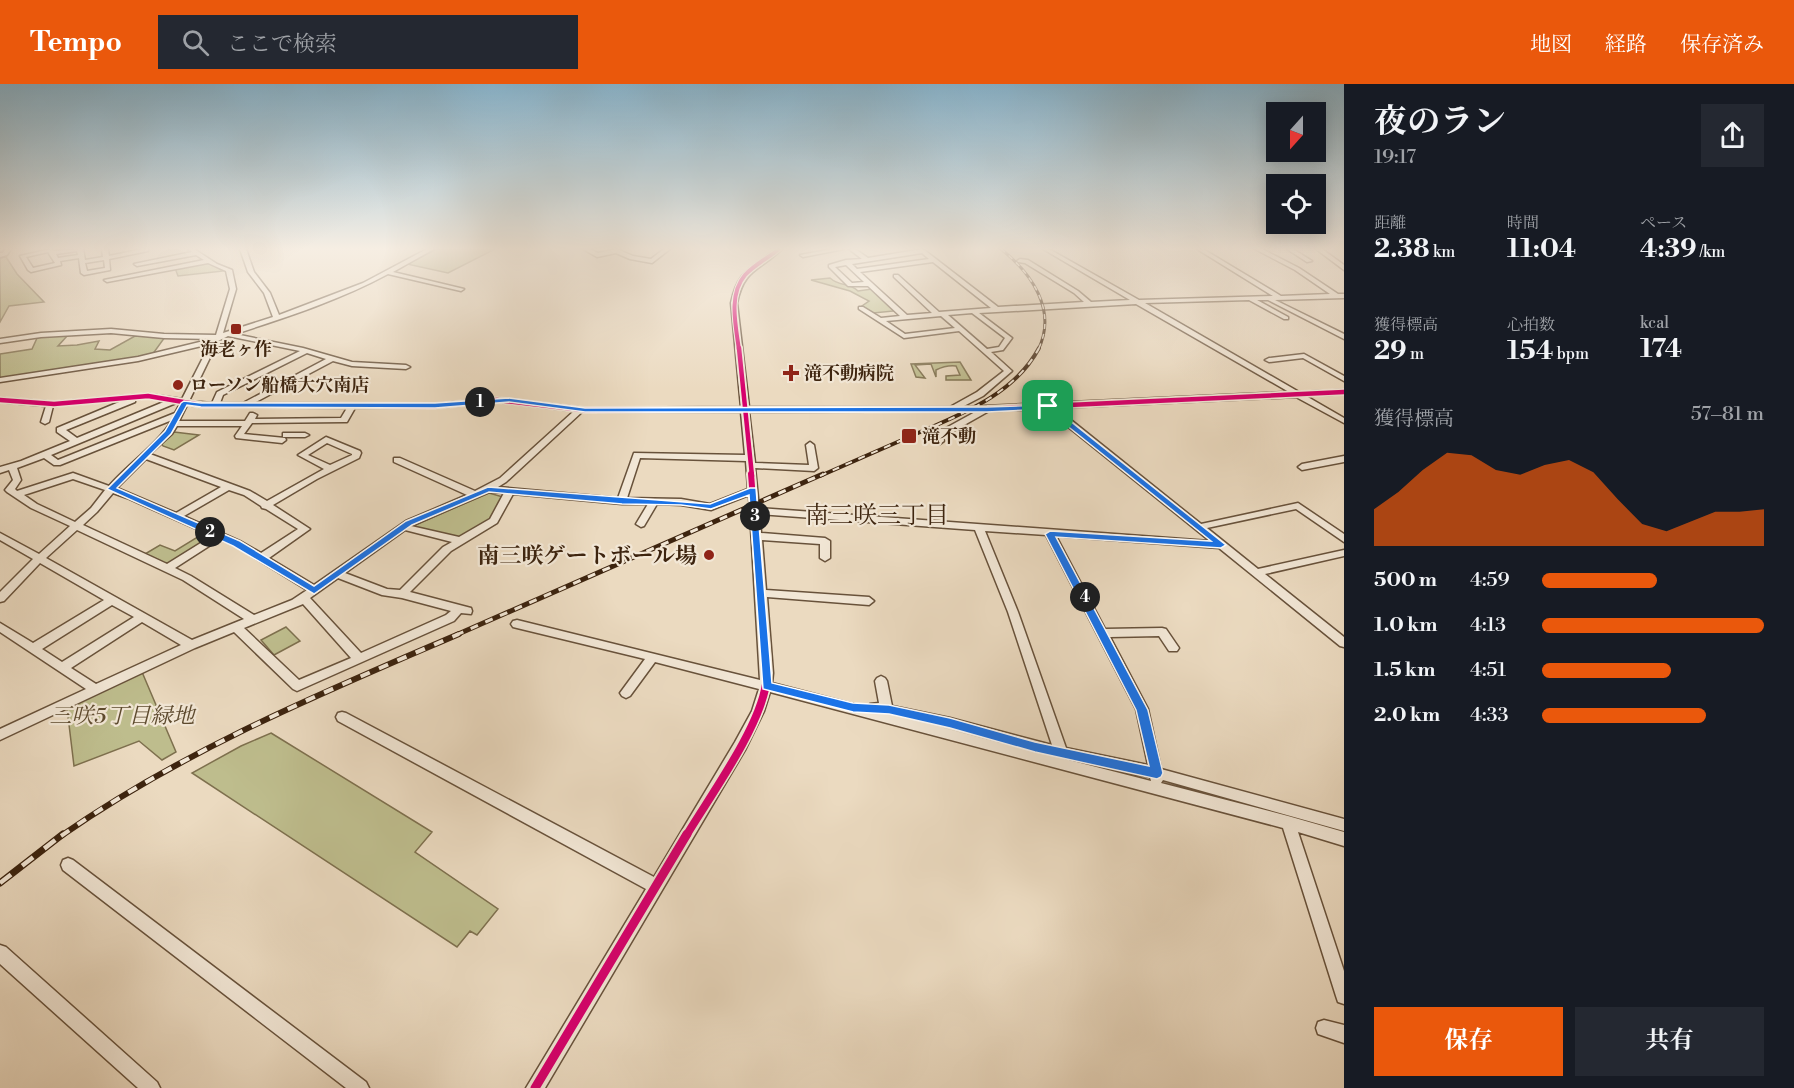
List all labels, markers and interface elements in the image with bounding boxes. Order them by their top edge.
search box [158,15,578,69]
text: Tempo [30,25,122,60]
icon: search [179,26,212,59]
text: ここで検索 [227,31,337,58]
text: 地図 [1530,32,1572,58]
text: 経路 [1605,32,1647,58]
text: 保存済み [1680,32,1764,58]
north arrow [1266,102,1326,162]
map controls [1266,102,1326,234]
text: 夜のラン [1374,102,1506,143]
button: share [1701,104,1764,167]
text: 19:17 [1374,145,1416,170]
button: locate [1266,174,1326,234]
text: 距離 [1374,213,1406,233]
text: 時間 [1507,213,1539,233]
text: ペース [1640,213,1687,233]
text: 2.38 [1374,233,1430,265]
text: 11:04 [1507,233,1576,265]
text: 4:39 [1640,233,1697,265]
text: km [1430,242,1455,262]
text: /km [1697,242,1725,262]
text: kcal [1640,313,1669,333]
text: 獲得標高 [1374,315,1438,335]
text: 心拍数 [1507,315,1555,335]
marker: 海老ヶ作 [229,322,243,336]
text: 174 [1640,333,1682,365]
text: 29 [1374,335,1407,367]
text: 154 [1507,335,1553,367]
place label: 海老ヶ作 [200,338,272,361]
text: m [1407,344,1424,364]
text: bpm [1553,344,1589,364]
place label: 滝不動病院 [804,362,894,385]
marker: 滝不動病院 [782,364,800,382]
place label: ローソン船橋大穴南店 [190,374,369,397]
marker: ローソン船橋大穴南店 [171,378,185,392]
pin [1022,380,1073,431]
pin: 1 [465,387,495,417]
icon: arrive [1031,389,1064,422]
text: 1 [476,392,484,412]
text: 57–81 m [1691,402,1764,427]
text: 獲得標高 [1374,407,1454,432]
place label: 滝不動 [922,425,976,448]
marker: 滝不動 [900,427,918,445]
pin: 3 [740,501,770,531]
district label: 南三咲三丁目 [805,501,949,531]
text: 3 [750,506,760,526]
pin: 2 [195,517,225,547]
text: 2 [205,522,215,542]
place label: 南三咲ゲートボール場 [477,543,697,570]
marker: 南三咲ゲートボール場 [702,548,716,562]
text: 500 m [1374,568,1437,593]
text: 4:59 [1470,568,1510,593]
pin: 4 [1070,582,1100,612]
text: 4 [1080,587,1090,607]
text: 1.0 km [1374,613,1438,638]
text: 4:13 [1470,613,1506,638]
text: 1.5 km [1374,658,1435,683]
text: 4:51 [1470,658,1506,683]
park label: 三咲5丁目緑地 [50,703,196,730]
text: 2.0 km [1374,703,1440,728]
text: 4:33 [1470,703,1509,728]
button: 保存 [1374,1007,1563,1076]
button: 共有 [1575,1007,1764,1076]

